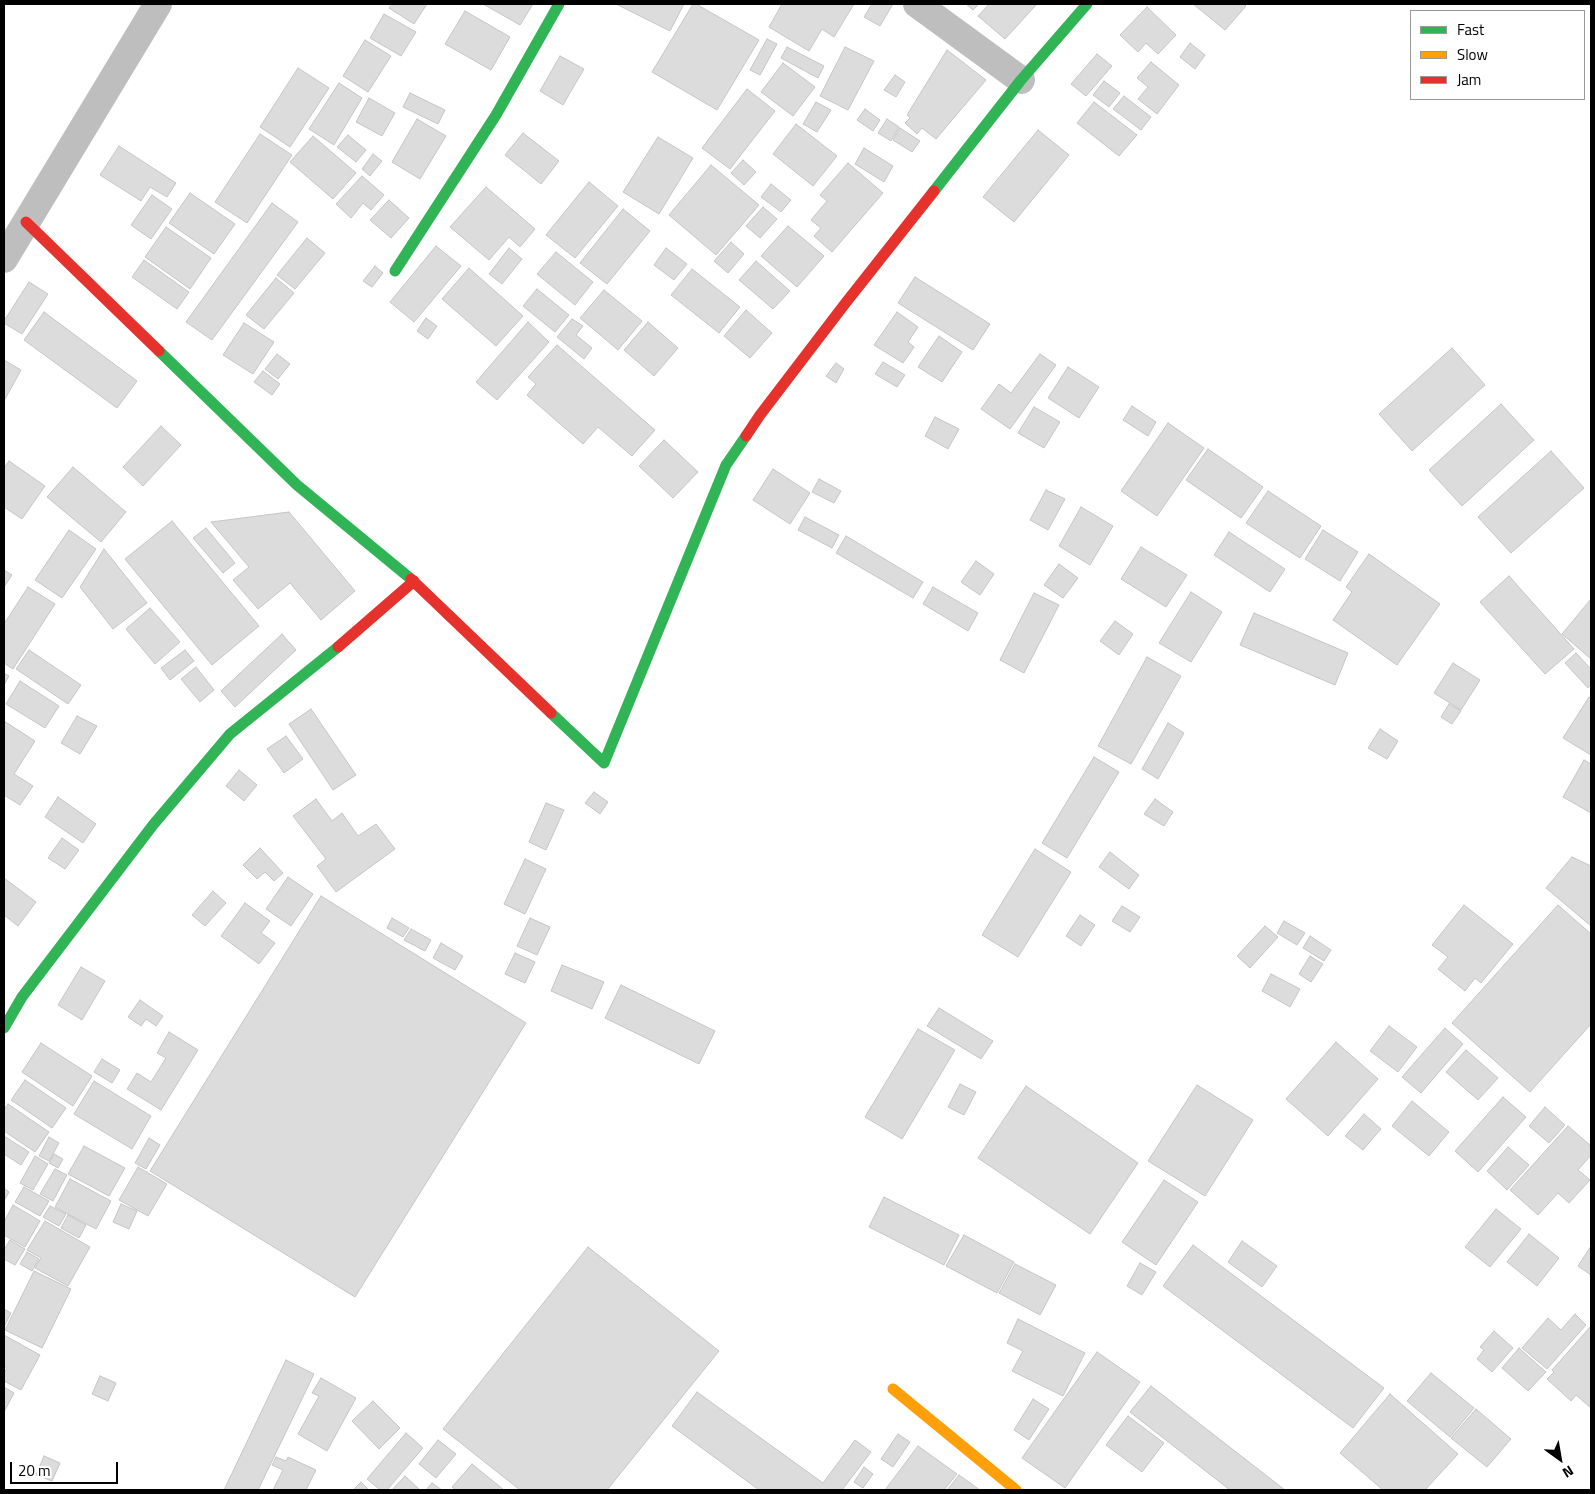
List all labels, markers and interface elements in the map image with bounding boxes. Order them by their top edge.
legend [1410,10,1585,100]
text: Fast [1457,18,1484,41]
text: Slow [1457,43,1488,66]
text: Jam [1457,68,1481,91]
north arrow [1535,1434,1585,1484]
scale bar [12,1452,120,1484]
text: 20 m [18,1459,51,1482]
text: N [1559,1461,1578,1484]

